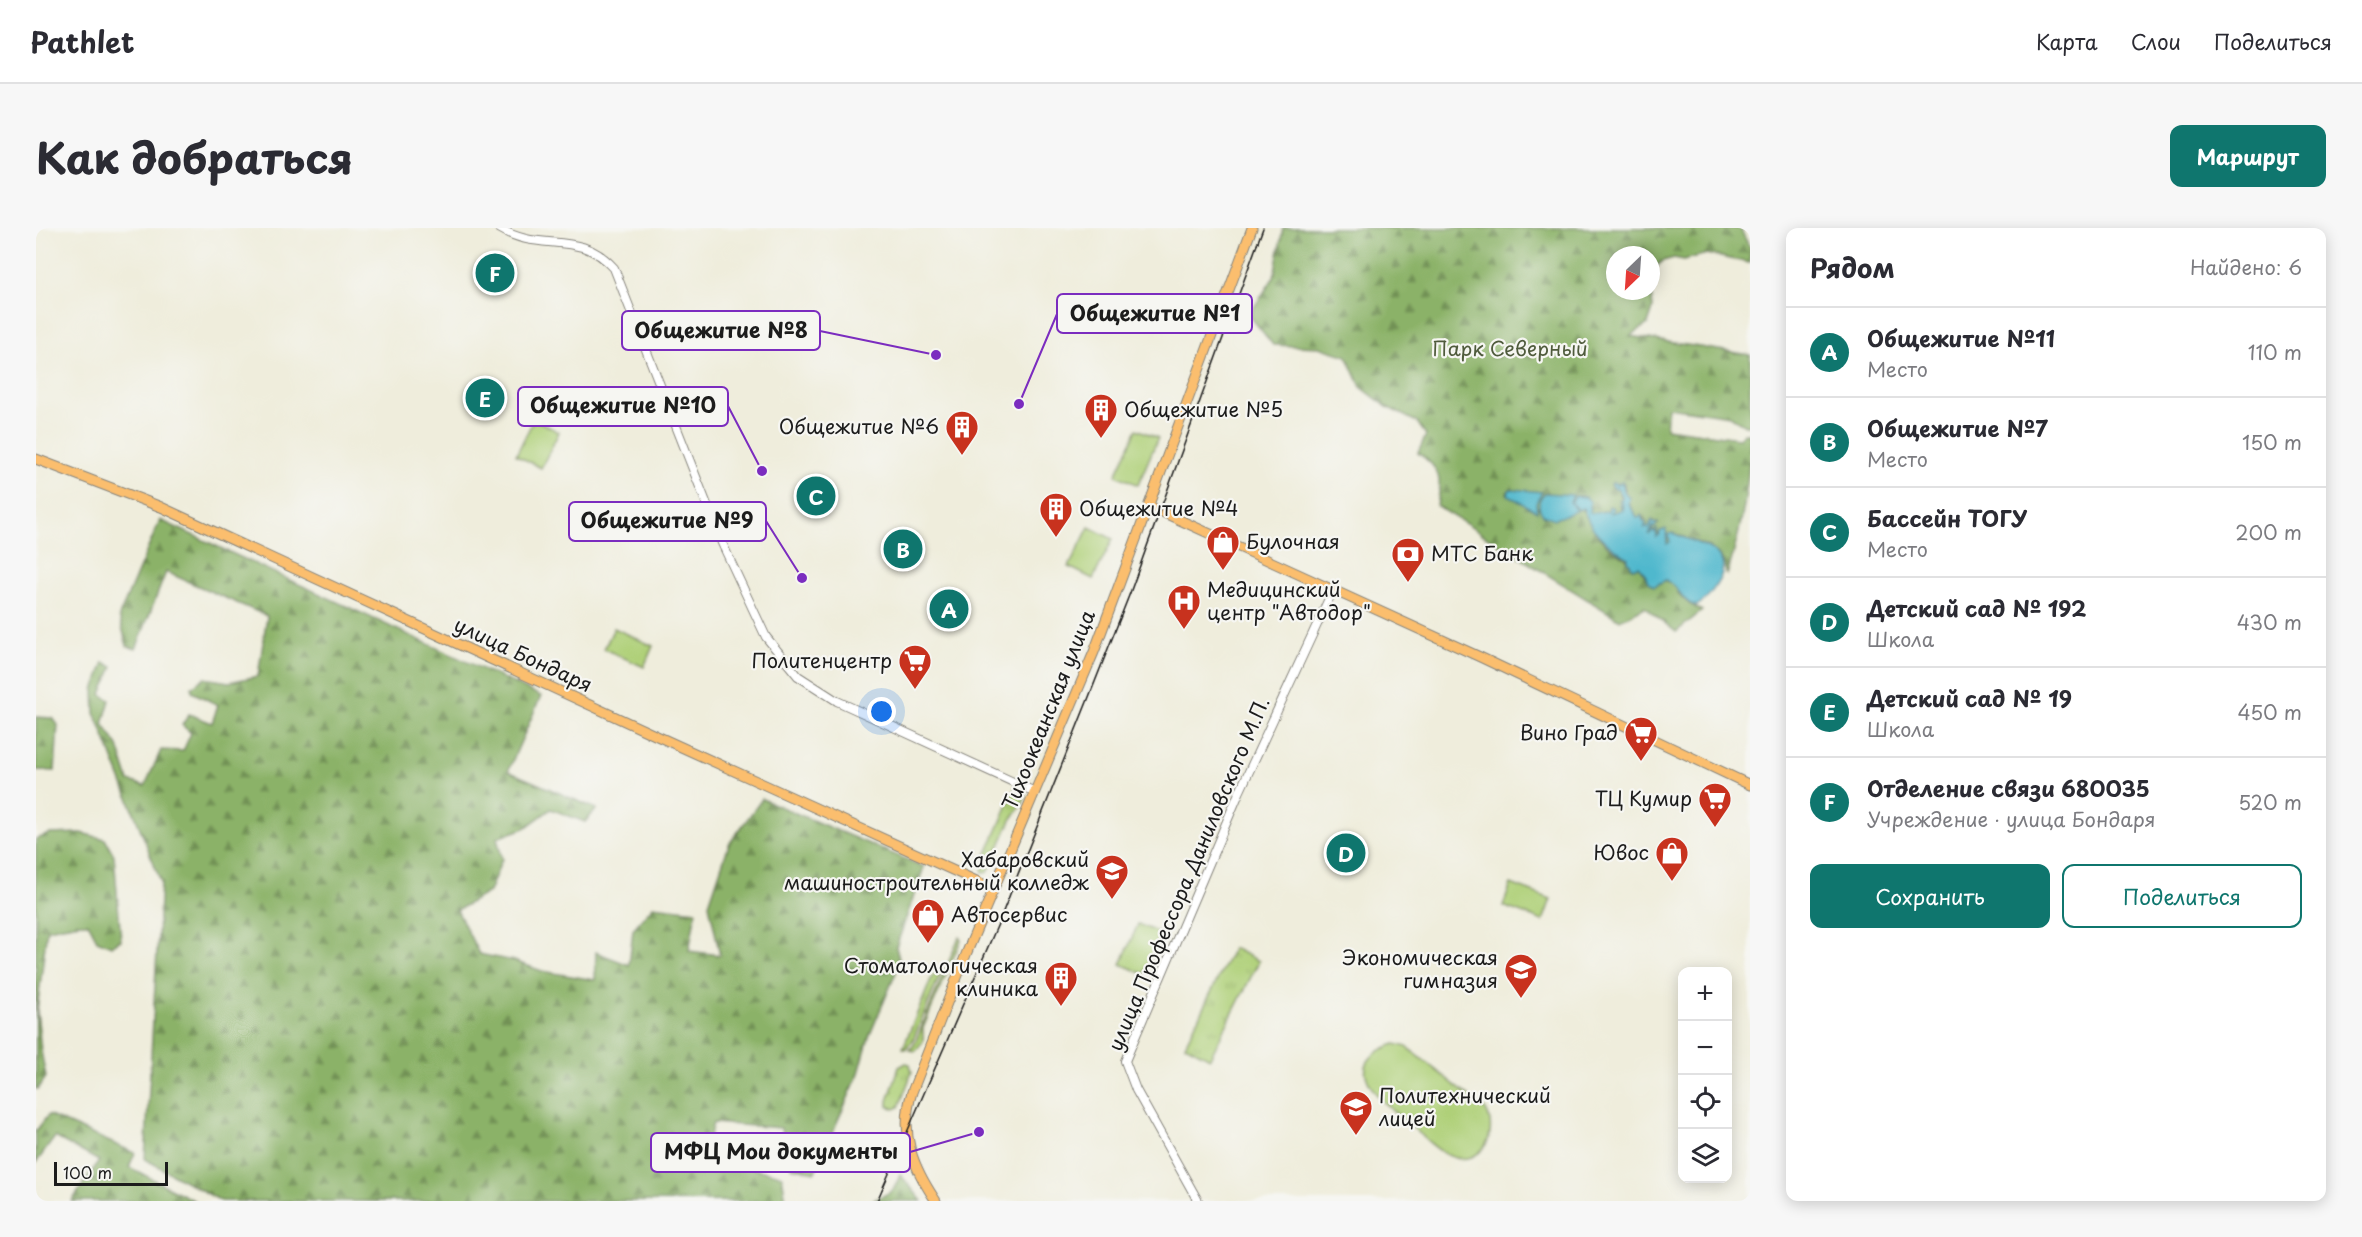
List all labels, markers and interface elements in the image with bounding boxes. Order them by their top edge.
text: Pathlet [30,20,134,63]
text: Карта [2036,25,2098,57]
text: Слои [2131,25,2181,57]
text: Поделиться [2214,25,2332,57]
text: Как добраться [36,125,353,188]
button: Маршрут [2170,125,2326,187]
north arrow [1606,246,1660,300]
text: Рядом [1810,248,1895,287]
pin: F [476,250,514,296]
text: Найдено: 6 [2190,252,2302,282]
callout: Общежитие №1 [1057,294,1252,333]
text: Общежитие №1 [1070,296,1240,328]
callout: Общежитие №8 [622,311,820,350]
text: Общежитие №8 [634,313,808,345]
text: Общежитие №11 [1867,321,2055,354]
park label: Парк Северный [1432,333,1588,363]
text: A [1822,337,1837,367]
text: 110 m [2248,337,2302,367]
text: Место [1867,354,1928,384]
pin: E [466,376,504,420]
callout: Общежитие №10 [518,387,728,426]
text: Общежитие №10 [530,388,716,420]
building icon: Общежитие №5 [1083,392,1119,439]
place label: Общежитие №5 [1124,394,1283,424]
building icon: Общежитие №6 [944,409,980,456]
place label: Общежитие №6 [779,411,939,441]
text: Общежитие №7 [1867,411,2048,444]
text: B [1823,427,1836,457]
text: 150 m [2242,427,2302,457]
text: Место [1867,444,1928,474]
pin: C [796,474,836,518]
building icon: Общежитие №4 [1038,491,1074,538]
place label: Общежитие №4 [1079,493,1238,523]
text: Бассейн ТОГУ [1867,501,2027,534]
callout: Общежитие №9 [569,502,766,541]
text: Общежитие №9 [580,503,754,535]
text: C [1822,517,1837,547]
text: 200 m [2235,517,2302,547]
shop icon: Булочная [1205,524,1241,571]
pin: B [884,526,922,572]
place label: Булочная [1246,526,1340,556]
text: Место [1867,534,1928,564]
bank icon: МТС Банк [1390,536,1426,583]
place label: МТС Банк [1431,538,1533,568]
place label: Медицинский центр "Автодор" [1207,574,1371,627]
hospital icon: Медицинский центр "Автодор" [1166,583,1202,630]
pin: A [930,586,968,632]
text: Детский сад № 192 [1867,591,2086,624]
street label: Тихоокеанская улица [994,605,1102,814]
text: D [1822,607,1837,637]
text: 430 m [2237,607,2302,637]
street label: улица Бондаря [449,609,597,699]
text: Школа [1867,624,1934,654]
supermarket icon: Политенцентр [897,643,933,690]
place label: Политенцентр [752,645,892,675]
text: Детский сад № 19 [1867,681,2072,714]
street label: улица Профессора Даниловского М.П. [1100,692,1277,1055]
your location [867,697,896,726]
text: E [1823,697,1836,727]
text: 450 m [2237,697,2302,727]
text: Школа [1867,714,1934,744]
supermarket icon: Вино Град [1623,715,1659,762]
place label: Вино Град [1520,717,1618,747]
text: Отделение связи 680035 [1867,771,2150,804]
supermarket icon: ТЦ Кумир [1697,781,1733,828]
place label: ТЦ Кумир [1595,783,1692,813]
text: F [1824,787,1835,817]
text: 520 m [2238,787,2302,817]
text: Учреждение · улица Бондаря [1867,804,2156,834]
pin: D [1326,830,1366,876]
shop icon: Ювос [1654,835,1690,882]
place label: Ювос [1593,837,1649,867]
place label: Хабаровский машиностроительный колледж [784,844,1090,897]
school or university icon: Хабаровский машиностроительный колледж [1094,853,1130,900]
button: Сохранить [1810,864,2050,928]
button: Поделиться [2062,864,2302,928]
shop icon: Автосервис [910,897,946,944]
place label: Автосервис [951,899,1067,929]
place label: Экономическая гимназия [1342,942,1498,995]
place label: Стоматологическая клиника [844,950,1038,1003]
school or university icon: Экономическая гимназия [1503,952,1539,999]
building icon: Стоматологическая клиника [1043,960,1079,1007]
map controls [1678,967,1732,1183]
button: + [1678,967,1732,1021]
button: − [1678,1021,1732,1075]
button: locate [1678,1075,1732,1129]
place label: Политехнический лицей [1378,1080,1551,1133]
school or university icon: Политехнический лицей [1338,1089,1374,1136]
button: layers [1678,1129,1732,1183]
callout: МФЦ Мои документы [651,1133,910,1172]
text: МФЦ Мои документы [664,1134,898,1166]
scale bar [54,1159,168,1186]
text: 100 m [63,1160,112,1184]

